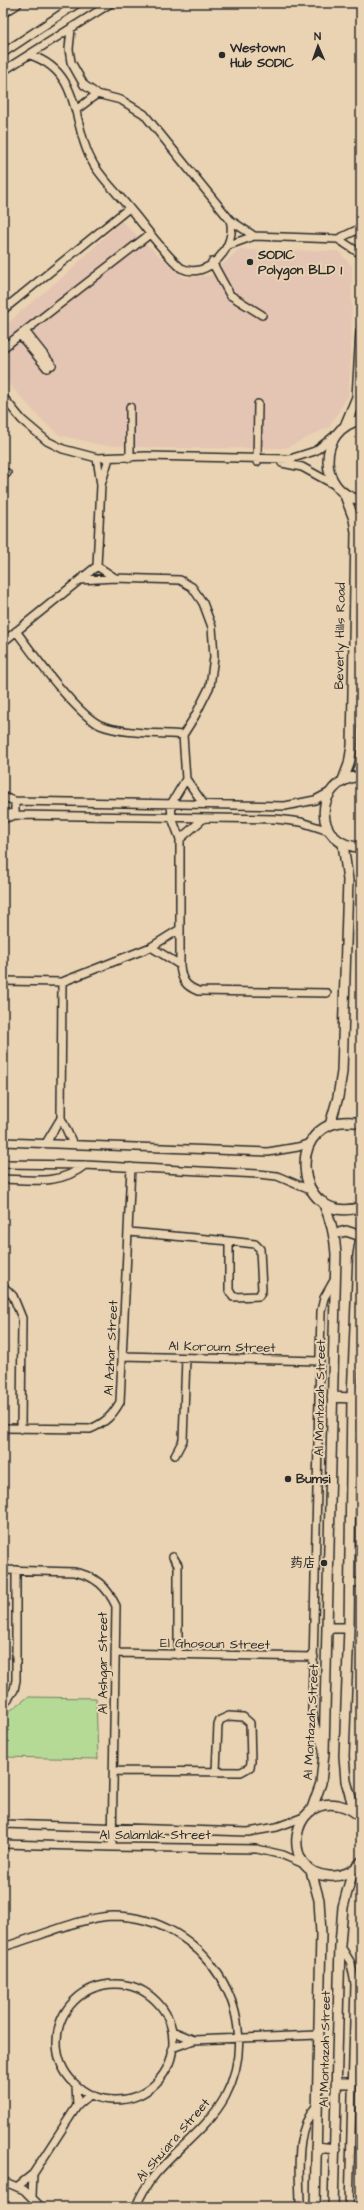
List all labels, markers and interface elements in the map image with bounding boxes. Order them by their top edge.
north arrow [298,26,338,66]
text: N [314,29,321,44]
place label: Westown Hub SODIC [229,39,294,72]
marker: Westown Hub SODIC [217,50,227,60]
place label: SODIC Polygon BLD 1 [257,246,342,281]
marker: SODIC Polygon BLD 1 [245,257,255,267]
street label: Beverly Hills Road [330,582,351,690]
street label: Al Azhar Street [100,1299,123,1396]
street label: Al Koroum Street [168,1337,277,1357]
street label: Al Montazah Street [310,1339,330,1457]
place label: Bumsi [296,1470,331,1488]
marker: Bumsi [283,1474,293,1484]
place label: 药店 [290,1554,316,1572]
marker: 药店 [319,1558,329,1568]
street label: Al Ashgar Street [94,1611,113,1714]
street label: El Ghosoun Street [160,1634,271,1654]
street label: Al Montazah Street [299,1662,323,1781]
street label: Al Salamlak Street [99,1826,211,1844]
street label: Al Montazah Street [315,1990,335,2108]
street label: Al Shu'ara Street [132,2094,215,2185]

